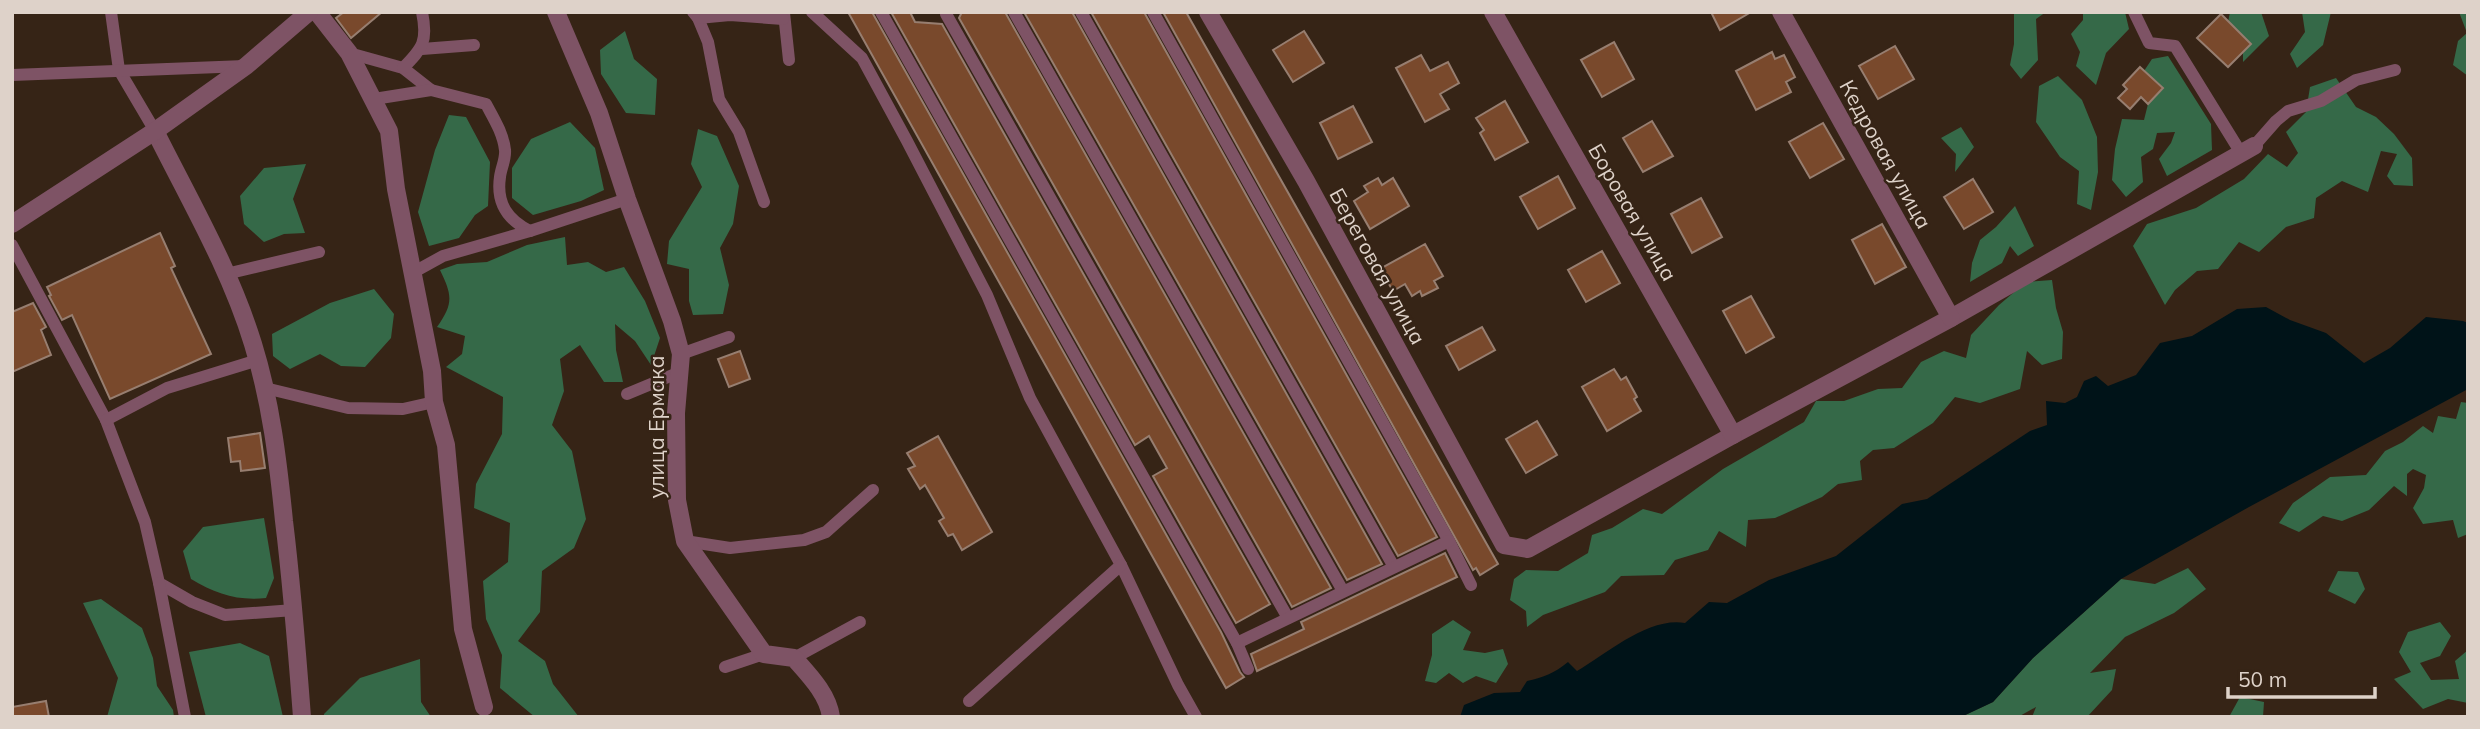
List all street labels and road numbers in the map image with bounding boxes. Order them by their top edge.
street label: Кедровая улица [1834,75,1938,233]
street label: Боровая улица [1583,139,1683,285]
street label: Береговая улица [1324,183,1432,349]
street label: улица Ермака [643,356,669,498]

